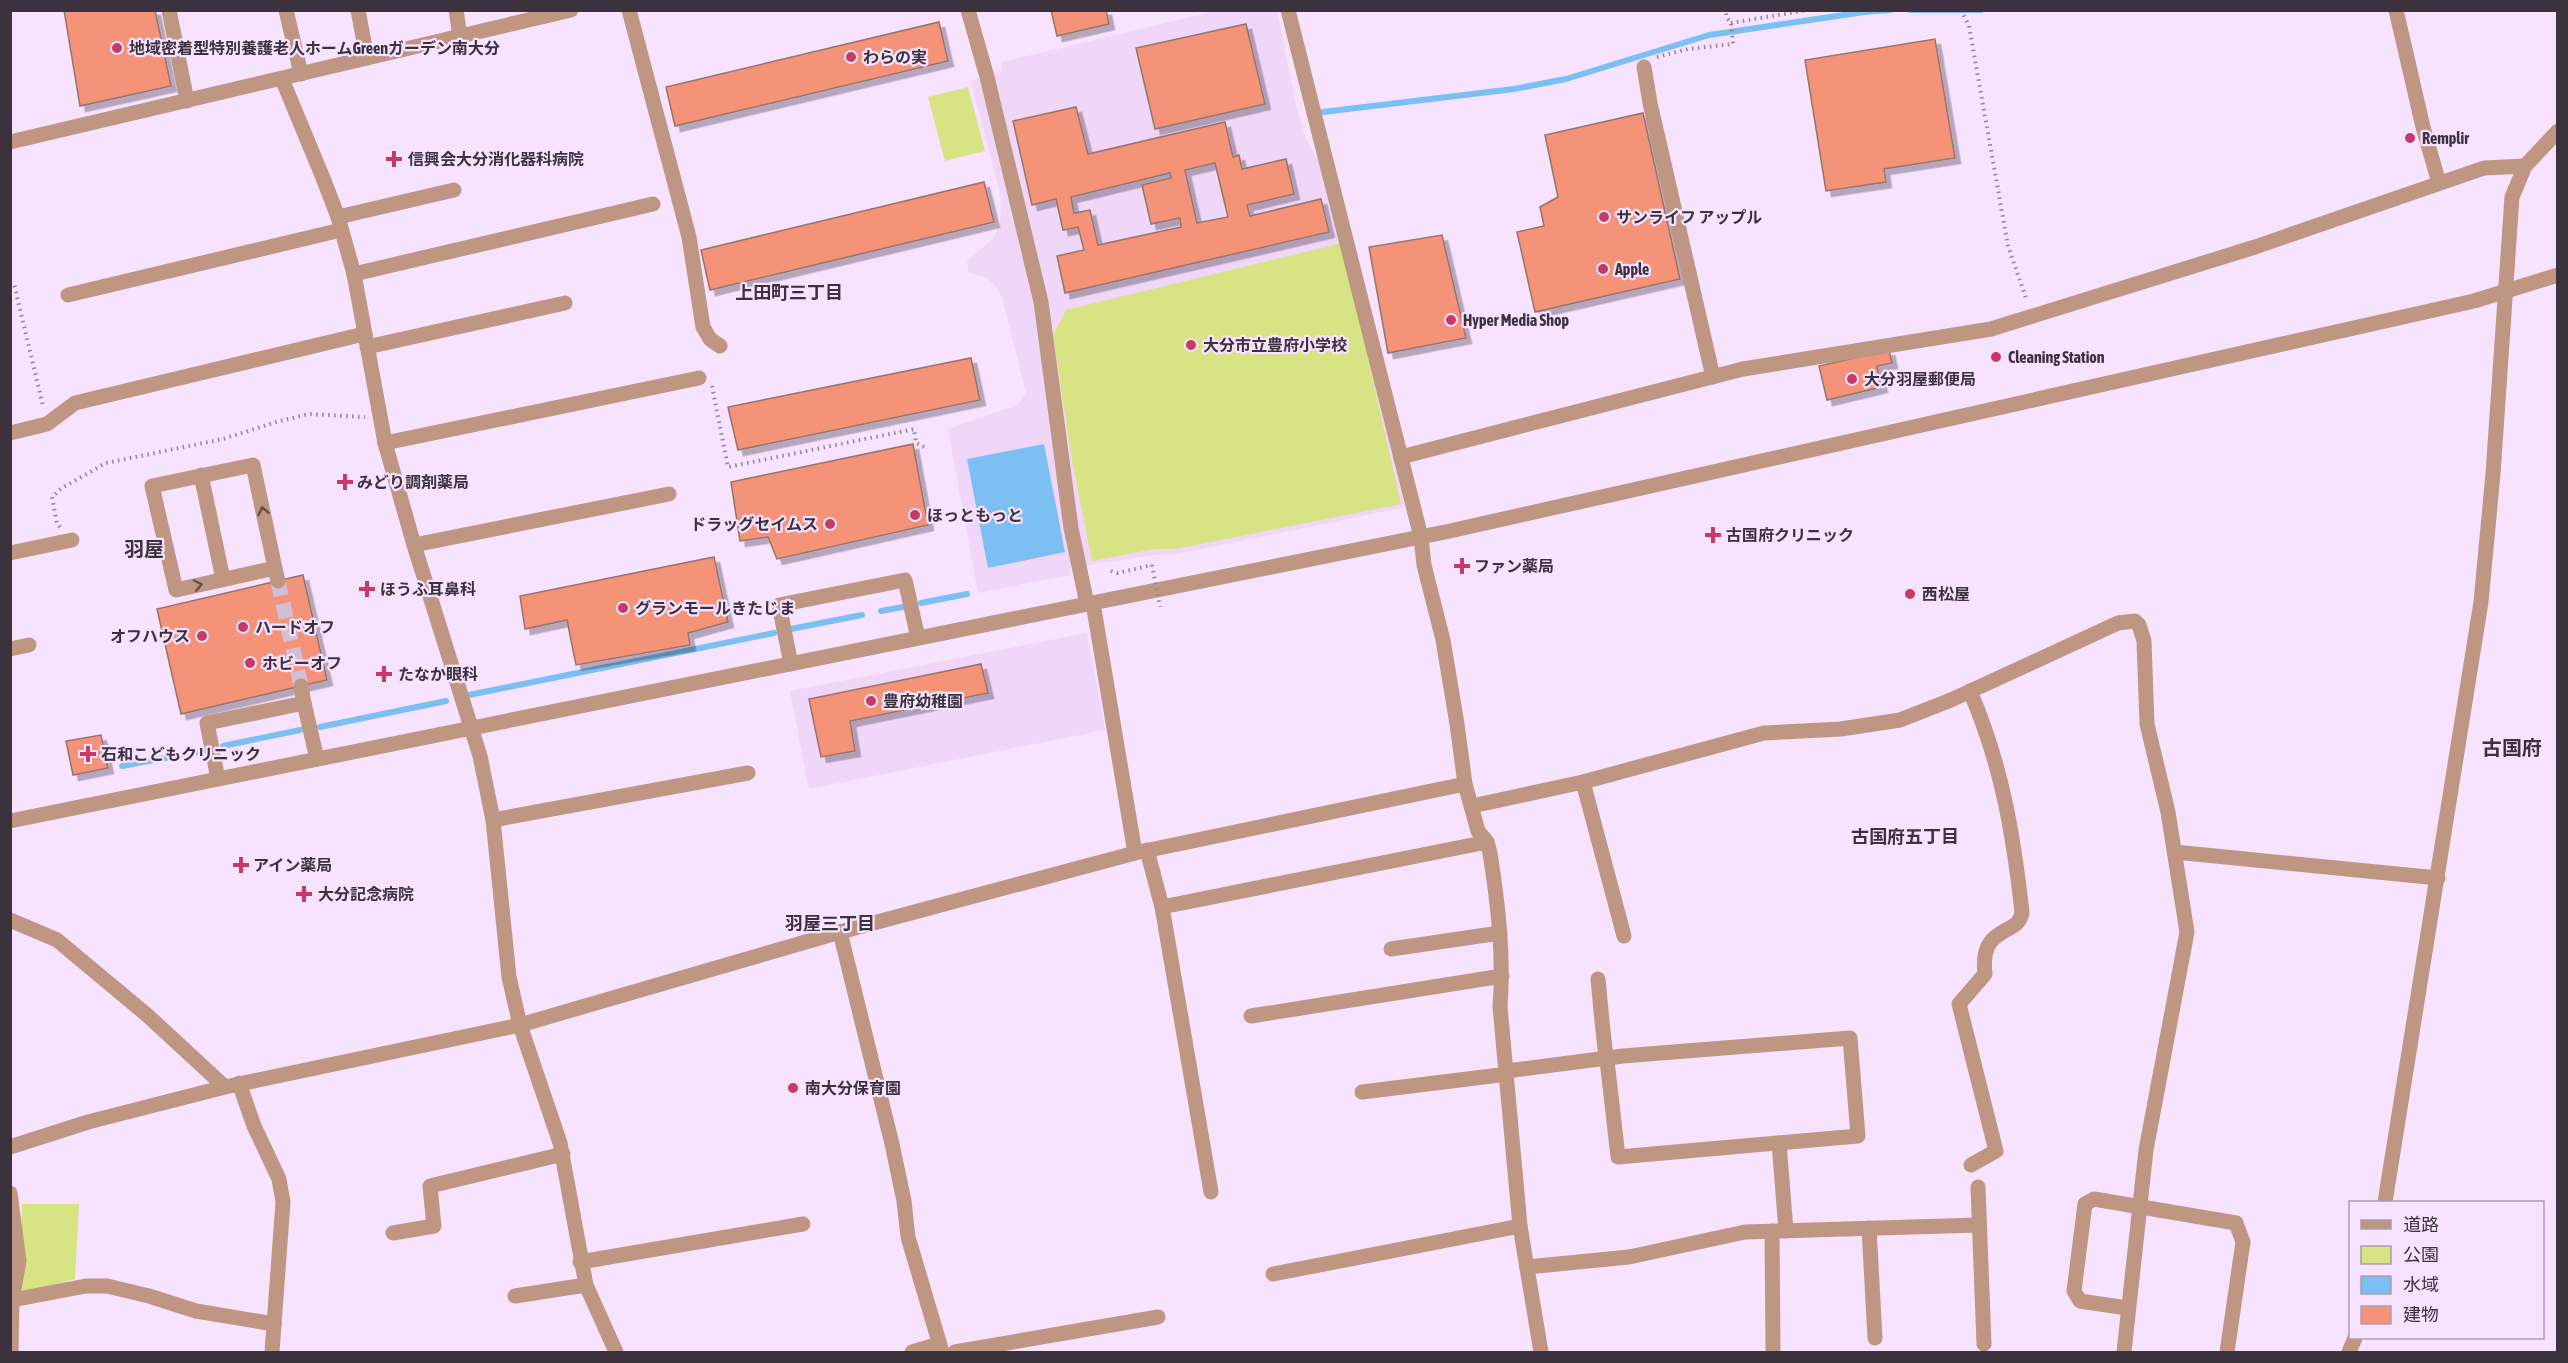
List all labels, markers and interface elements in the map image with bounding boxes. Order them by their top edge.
place label: 地域密着型特別養護老人ホームGreenガーデン南大分 [129,39,500,57]
marker: 地域密着型特別養護老人ホームGreenガーデン南大分 [110,41,124,55]
place label: わらの実 [863,48,927,66]
marker: わらの実 [844,50,858,64]
place label: Remplir [2422,129,2469,147]
marker: Remplir [2403,131,2417,145]
marker: 信興会大分消化器科病院 [385,150,403,168]
place label: 信興会大分消化器科病院 [407,150,584,168]
place label: サンライフ アップル [1616,208,1762,226]
marker: サンライフ アップル [1597,210,1611,224]
place label: Apple [1614,260,1649,278]
marker: Apple [1596,262,1610,276]
district label: 上田町三丁目 [735,282,843,303]
place label: Hyper Media Shop [1463,311,1569,329]
marker: Hyper Media Shop [1444,313,1458,327]
place label: 大分市立豊府小学校 [1203,336,1347,354]
marker: 大分市立豊府小学校 [1184,338,1198,352]
place label: Cleaning Station [2008,348,2105,366]
marker: Cleaning Station [1989,350,2003,364]
place label: 大分羽屋郵便局 [1864,370,1976,388]
marker: 大分羽屋郵便局 [1845,372,1859,386]
place label: みどり調剤薬局 [357,473,469,491]
marker: みどり調剤薬局 [338,475,352,489]
one-way arrow [257,506,270,516]
place label: ほっともっと [927,506,1023,524]
marker: ほっともっと [908,508,922,522]
place label: ドラッグセイムス [690,515,818,533]
marker: ドラッグセイムス [823,517,837,531]
marker: 古国府クリニック [1704,526,1722,544]
place label: 古国府クリニック [1726,526,1854,544]
district label: 羽屋 [124,537,164,560]
place label: ファン薬局 [1474,557,1554,575]
marker: ファン薬局 [1455,559,1469,573]
one-way arrow [192,579,202,592]
marker: ほうふ耳鼻科 [358,580,376,598]
place label: ほうふ耳鼻科 [380,580,476,598]
place label: 西松屋 [1922,585,1970,603]
marker: 西松屋 [1903,587,1917,601]
place label: グランモールきたじま [635,599,795,617]
marker: グランモールきたじま [616,601,630,615]
place label: ハードオフ [255,618,335,636]
marker: ハードオフ [236,620,250,634]
place label: オフハウス [110,627,190,645]
marker: オフハウス [195,629,209,643]
place label: ホビーオフ [262,654,342,672]
marker: ホビーオフ [243,656,257,670]
marker: たなか眼科 [375,665,393,683]
place label: たなか眼科 [398,665,478,683]
place label: 豊府幼稚園 [883,692,963,710]
marker: 豊府幼稚園 [864,694,878,708]
district label: 古国府 [2482,736,2542,759]
marker: 石和こどもクリニック [79,745,97,763]
place label: 石和こどもクリニック [101,745,261,763]
district label: 古国府五丁目 [1851,826,1959,847]
place label: アイン薬局 [253,856,332,874]
marker: アイン薬局 [234,858,248,872]
marker: 大分記念病院 [295,885,313,903]
place label: 大分記念病院 [318,885,414,903]
district label: 羽屋三丁目 [785,913,875,934]
place label: 南大分保育園 [805,1079,901,1097]
marker: 南大分保育園 [786,1081,800,1095]
legend [2349,1201,2544,1339]
text: 道路 [2403,1214,2439,1235]
text: 公園 [2403,1244,2439,1265]
text: 水域 [2403,1274,2439,1295]
text: 建物 [2403,1304,2439,1325]

